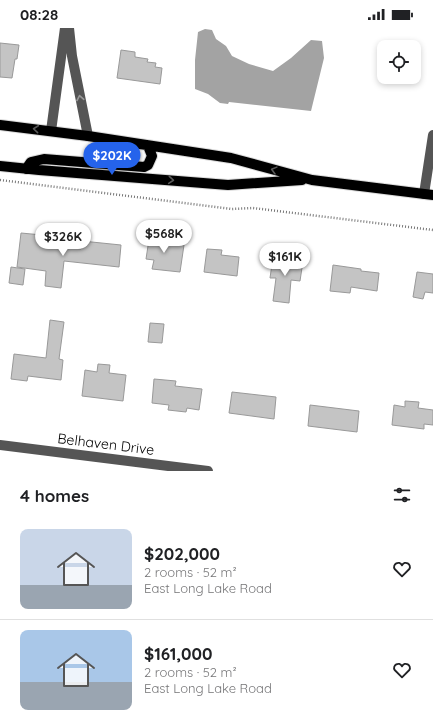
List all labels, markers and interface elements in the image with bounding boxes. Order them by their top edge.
text: 08:28 [20,5,58,24]
map controls [377,40,421,84]
button: locate [377,40,421,84]
one-way arrow [76,95,85,101]
one-way arrow [33,125,39,134]
pin: $202K [84,142,140,176]
text: $202K [92,147,132,163]
one-way arrow [271,166,278,175]
one-way arrow [168,175,174,184]
pin: $568K [136,220,192,254]
pin: $326K [35,223,91,257]
text: $568K [145,225,183,241]
text: $326K [44,228,82,244]
pin: $161K [257,243,313,277]
text: $161K [268,248,302,264]
street label: Belhaven Drive [57,429,155,459]
icon: filters [391,484,413,506]
text: 4 homes [20,485,89,506]
text: $202,000 [144,543,220,564]
icon: home [52,545,100,593]
icon: heart [391,558,413,580]
text: 2 rooms · 52 m² [144,564,237,580]
text: East Long Lake Road [144,580,272,596]
text: $161,000 [144,643,212,664]
icon: home [52,646,100,694]
icon: heart [391,659,413,681]
text: 2 rooms · 52 m² [144,664,237,680]
text: East Long Lake Road [144,680,272,696]

